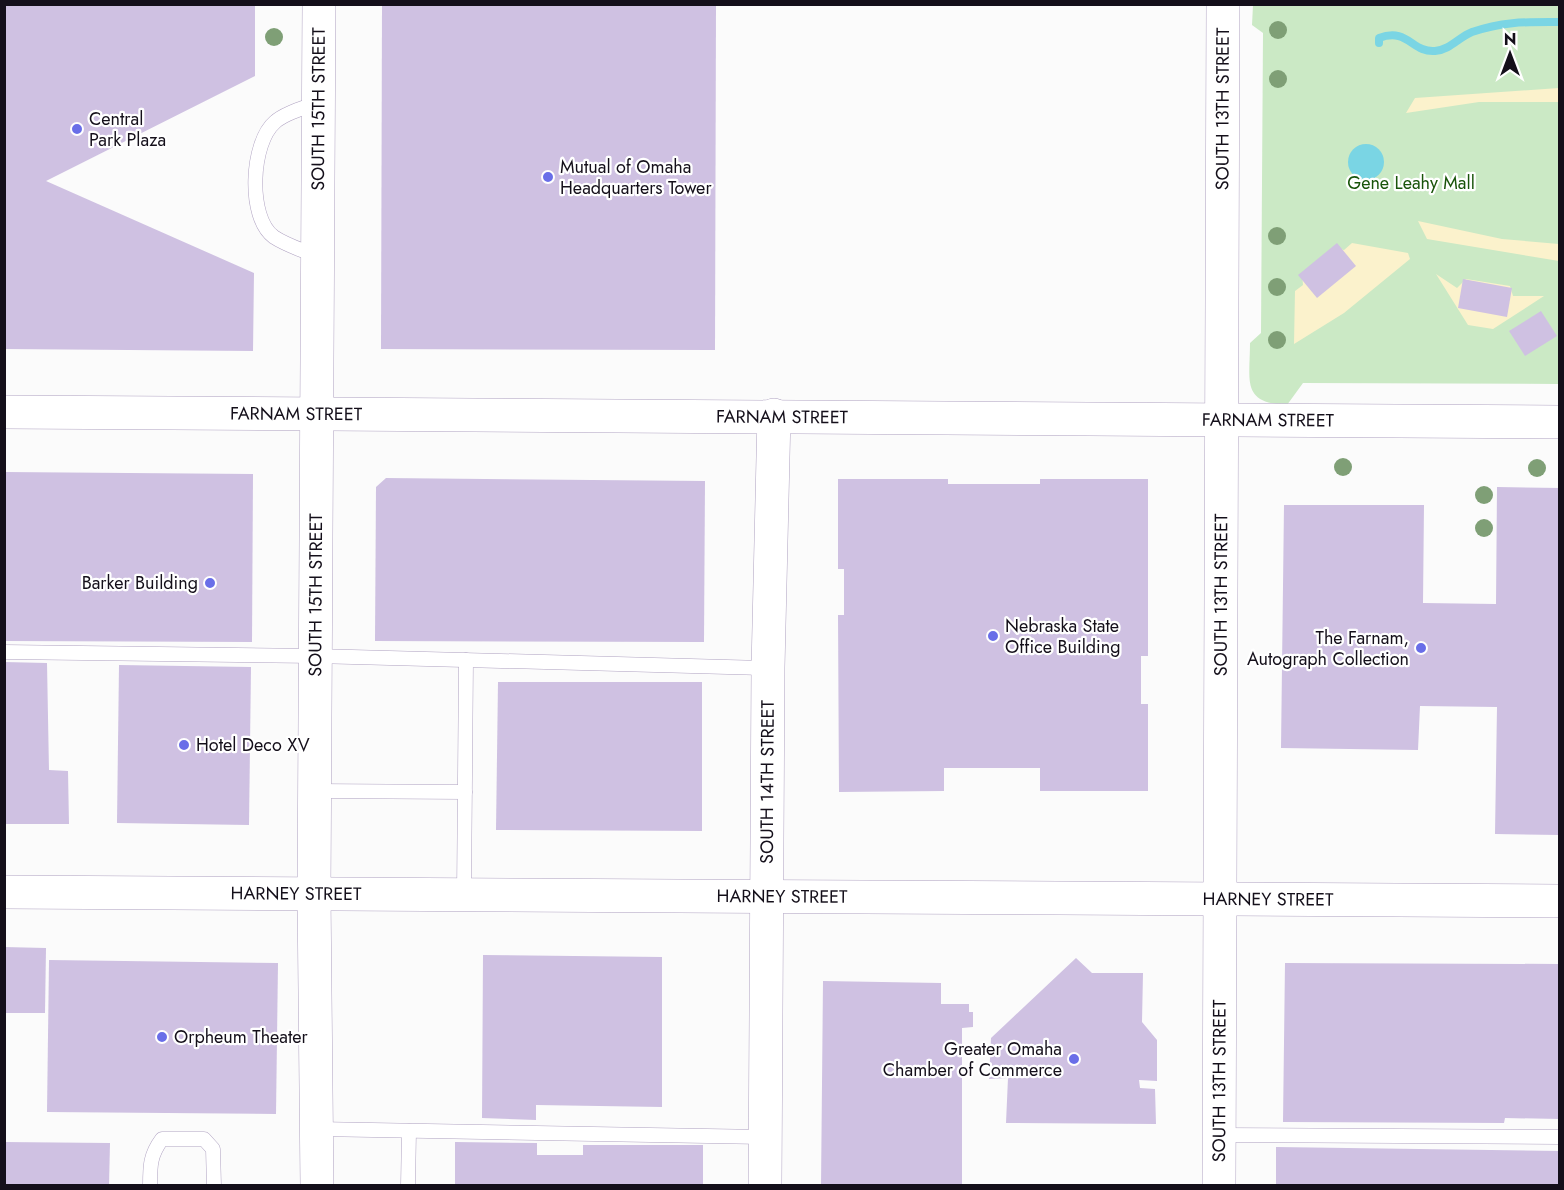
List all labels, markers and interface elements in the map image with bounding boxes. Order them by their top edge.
north arrow [1480,24,1540,84]
street label: SOUTH 15TH STREET [305,27,332,191]
street label: SOUTH 13TH STREET [1209,27,1236,190]
text: N [1504,28,1516,51]
place label: Central Park Plaza [89,106,166,153]
marker: Central Park Plaza [70,122,84,136]
place label: Mutual of Omaha Headquarters Tower [560,154,712,201]
marker: Mutual of Omaha Headquarters Tower [541,170,555,184]
park label: Gene Leahy Mall [1347,170,1475,196]
street label: FARNAM STREET [230,400,363,427]
street label: FARNAM STREET [716,404,849,430]
street label: FARNAM STREET [1202,407,1335,434]
street label: SOUTH 15TH STREET [302,513,329,677]
street label: SOUTH 13TH STREET [1208,513,1234,676]
place label: Barker Building [82,570,198,596]
marker: Barker Building [203,576,217,590]
place label: Nebraska State Office Building [1005,613,1120,660]
place label: The Farnam, Autograph Collection [1247,625,1409,672]
marker: Nebraska State Office Building [986,629,1000,643]
marker: The Farnam, Autograph Collection [1414,641,1428,655]
street label: SOUTH 14TH STREET [754,699,781,864]
place label: Hotel Deco XV [196,732,310,758]
marker: Hotel Deco XV [177,738,191,752]
street label: HARNEY STREET [231,880,362,907]
street label: HARNEY STREET [717,883,848,910]
street label: HARNEY STREET [1203,886,1334,913]
street label: SOUTH 13TH STREET [1206,999,1233,1162]
place label: Orpheum Theater [174,1024,309,1050]
marker: Orpheum Theater [155,1030,169,1044]
place label: Greater Omaha Chamber of Commerce [883,1036,1062,1083]
marker: Greater Omaha Chamber of Commerce [1067,1052,1081,1066]

